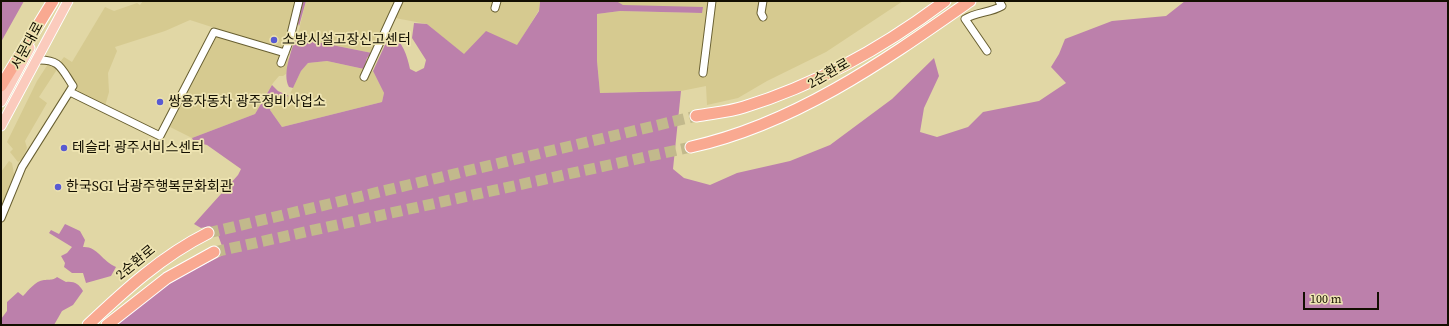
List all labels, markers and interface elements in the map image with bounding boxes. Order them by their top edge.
street label: 서문대로 [8,19,48,73]
place label: 소방시설고장신고센터 [282,32,411,48]
marker: 소방시설고장신고센터 [269,35,279,45]
street label: 2순환로 [805,55,853,93]
place label: 쌍용자동차 광주정비사업소 [168,94,326,110]
marker: 쌍용자동차 광주정비사업소 [155,97,165,107]
place label: 테슬라 광주서비스센터 [72,140,204,156]
marker: 테슬라 광주서비스센터 [59,143,69,153]
place label: 한국SGI 남광주행복문화회관 [66,179,233,195]
marker: 한국SGI 남광주행복문화회관 [53,182,63,192]
street label: 2순환로 [113,242,159,284]
scale bar [1305,284,1381,310]
text: 100 m [1310,291,1342,307]

